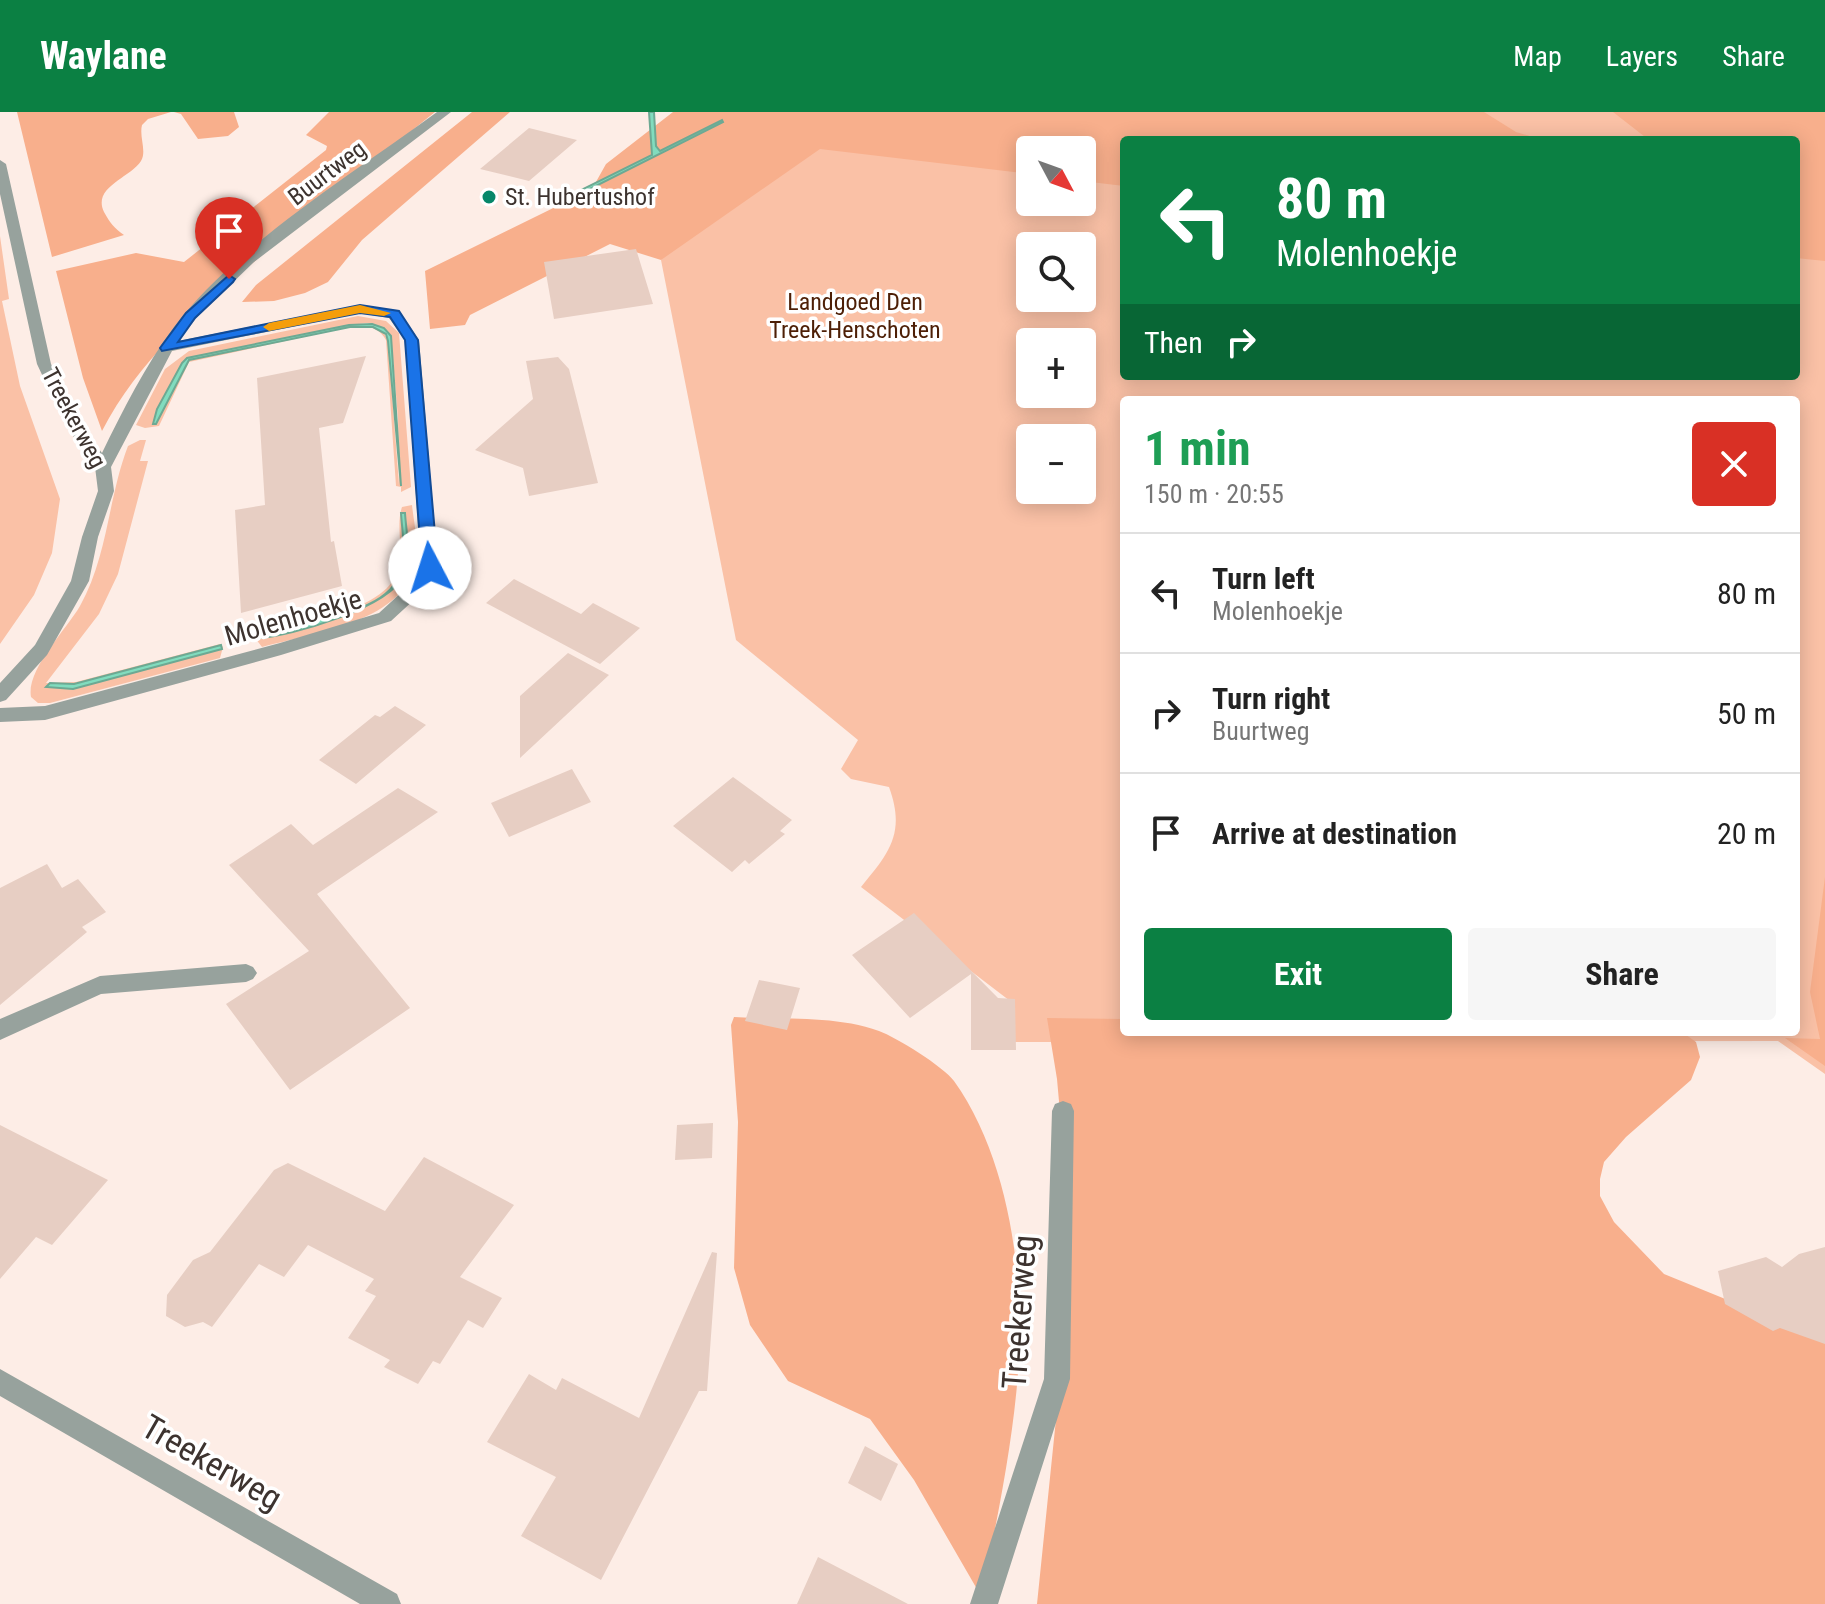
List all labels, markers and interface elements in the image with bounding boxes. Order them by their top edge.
text: Waylane [40,34,167,78]
text: Map [1513,40,1562,73]
text: Layers [1606,40,1678,73]
text: Share [1722,40,1785,73]
street label: Buurtweg [283,135,371,211]
north arrow [1016,136,1096,216]
map controls [1016,136,1096,504]
text: 80 m [1276,166,1387,232]
icon: left [1144,168,1248,272]
place label: St. Hubertushof [505,183,655,211]
marker: St. Hubertushof [480,188,498,206]
pin [195,197,263,279]
icon: arrive [207,209,251,253]
button: search [1016,232,1096,312]
text: Molenhoekje [1276,233,1457,275]
park label: Landgoed Den Treek-Henschoten [769,288,941,344]
icon: right [1219,320,1263,364]
text: Then [1144,325,1203,360]
button: + [1016,328,1096,408]
street label: Treekerweg [36,363,112,473]
text: 1 min [1144,420,1251,477]
button: close [1692,422,1776,506]
button: − [1016,424,1096,504]
text: 150 m · 20:55 [1144,479,1284,509]
position arrow [388,526,472,610]
text: Turn left [1212,561,1315,596]
icon: left [1144,571,1188,615]
text: 80 m [1717,576,1776,611]
street label: Molenhoekje [221,582,365,653]
text: Molenhoekje [1212,596,1343,626]
text: Turn right [1212,681,1330,716]
icon: right [1144,691,1188,735]
text: 50 m [1717,696,1776,731]
text: Buurtweg [1212,716,1310,746]
icon: arrive [1144,811,1188,855]
text: Arrive at destination [1212,816,1457,851]
text: 20 m [1717,816,1776,851]
button: Exit [1144,928,1452,1020]
button: Share [1468,928,1776,1020]
street label: Treekerweg [994,1233,1044,1391]
street label: Treekerweg [135,1406,289,1518]

